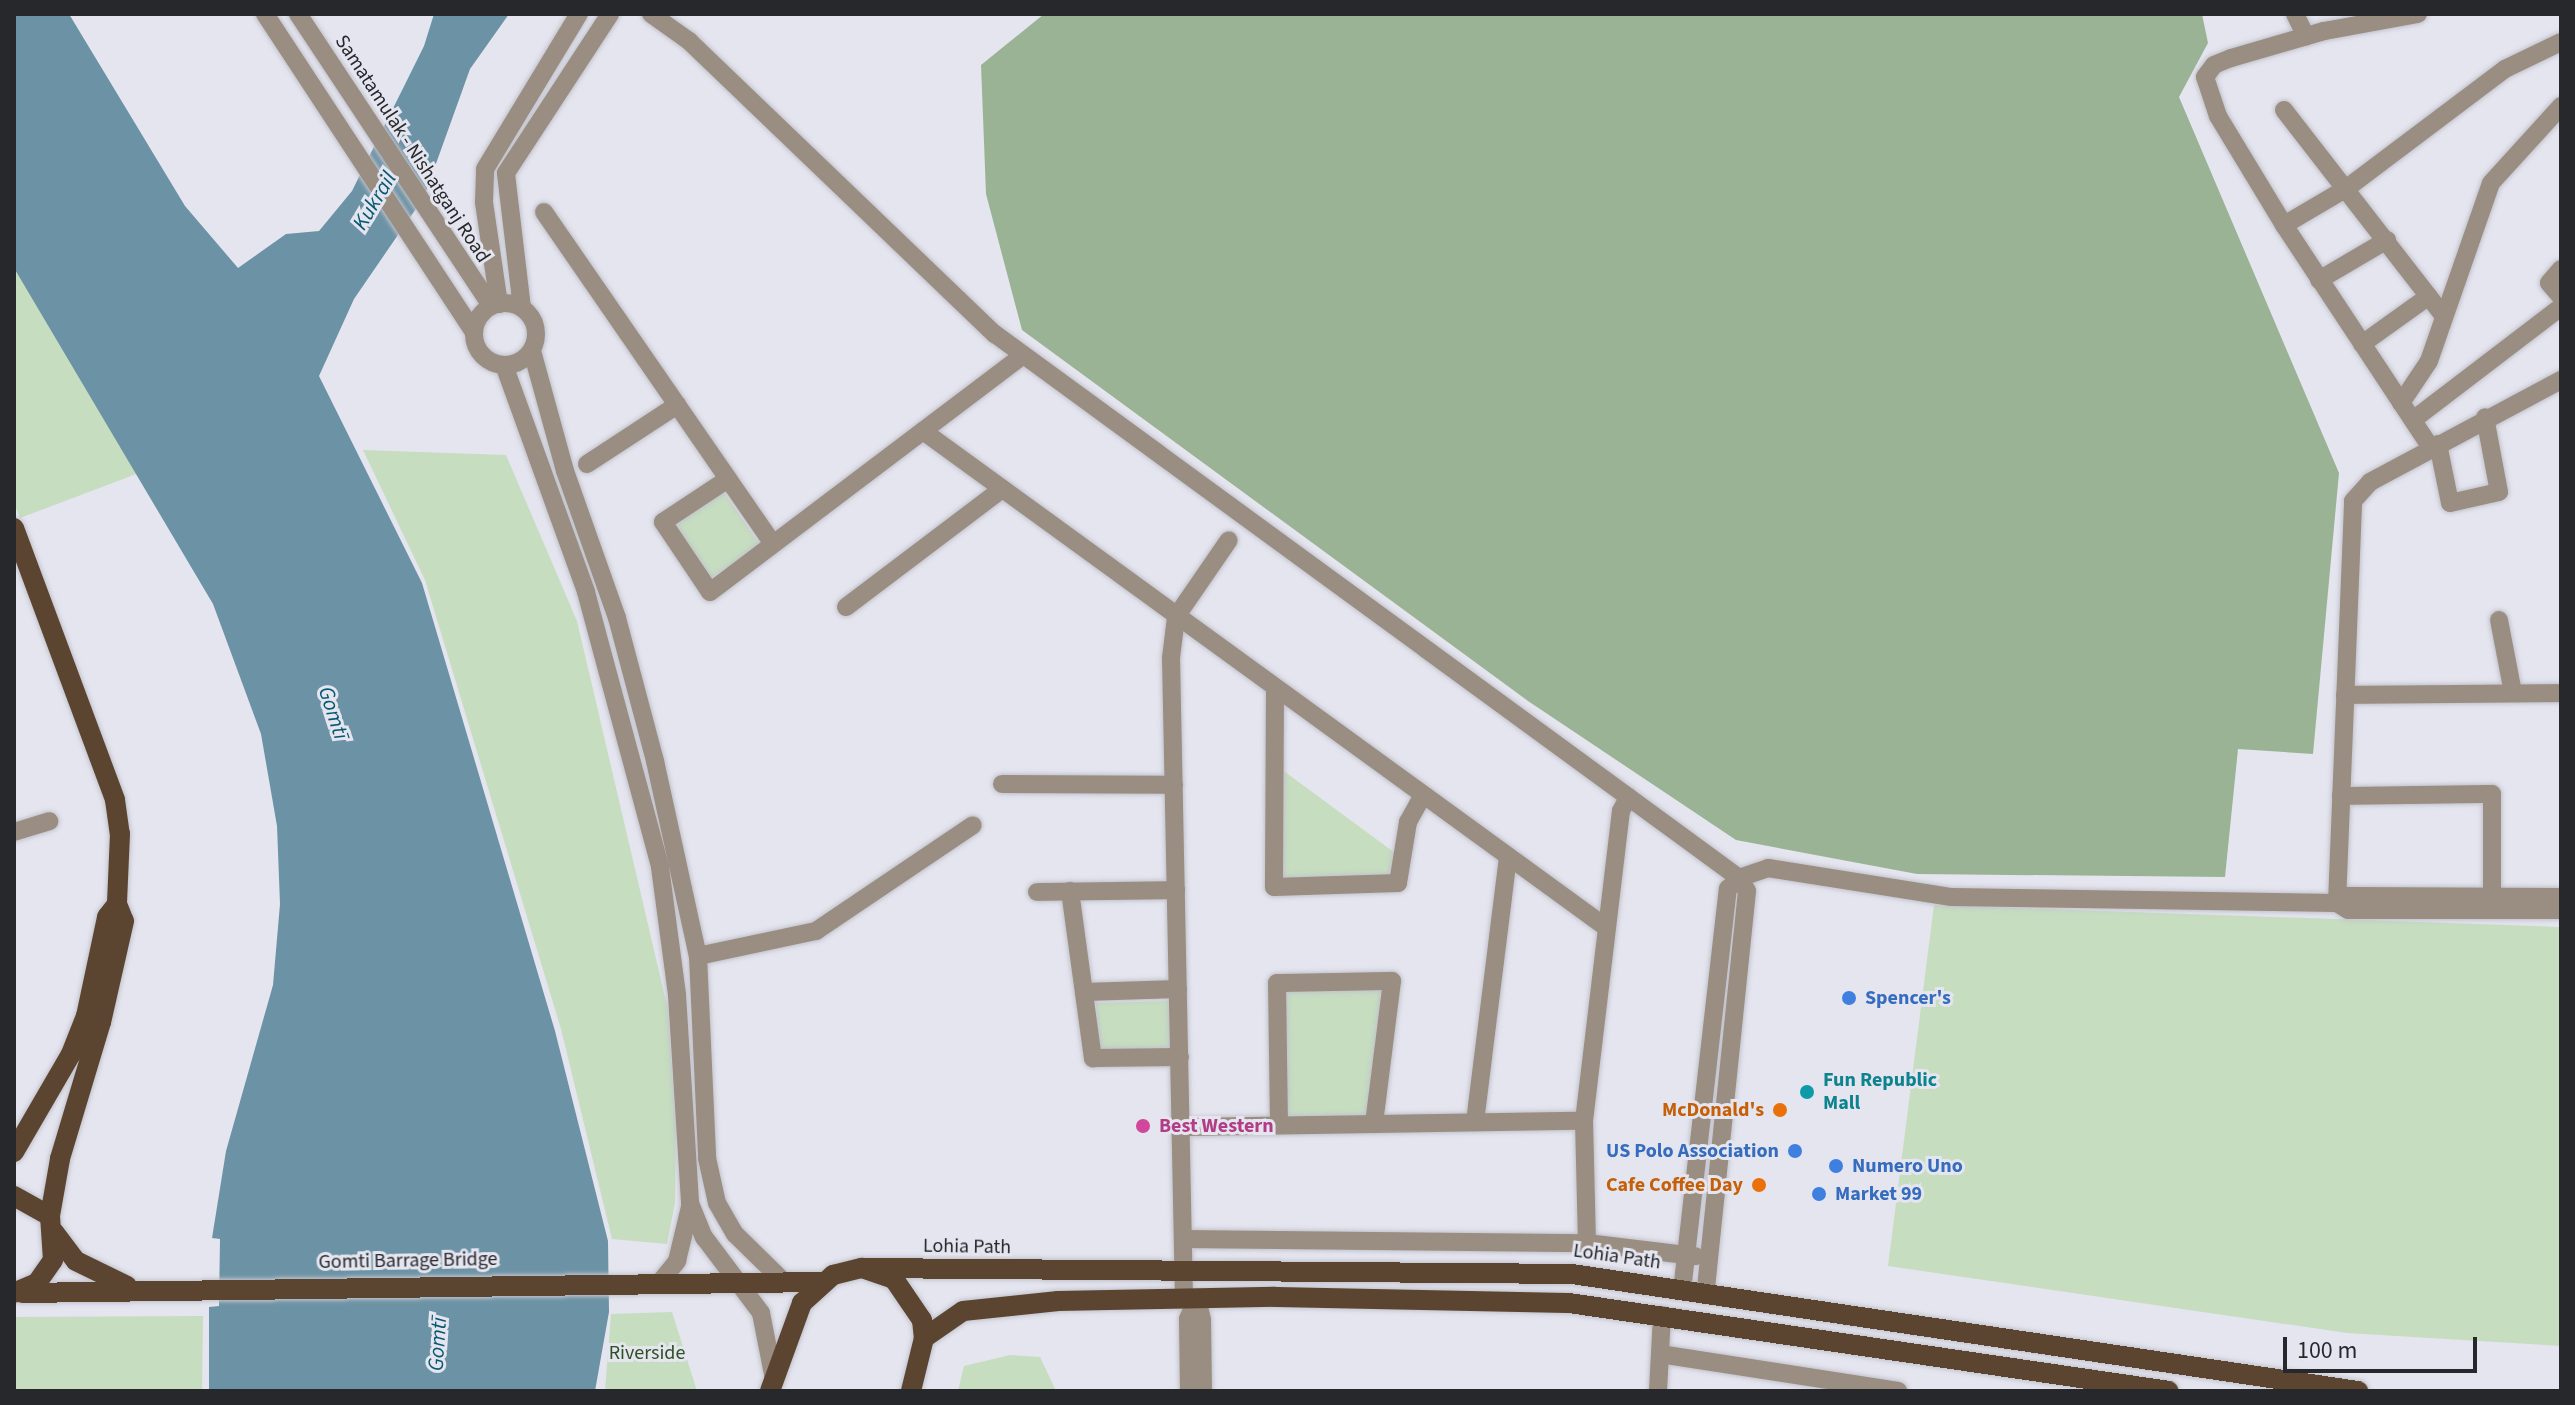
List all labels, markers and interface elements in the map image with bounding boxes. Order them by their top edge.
street label: Samatamulak - Nishatganj Road [329,31,495,267]
water label: Kukrail [347,167,403,235]
water label: Gomtī [312,683,354,743]
place label: Spencer's [1865,986,1951,1010]
marker: Spencer's [1840,989,1858,1007]
place label: Fun Republic Mall [1823,1068,1937,1115]
marker: Fun Republic Mall [1798,1083,1816,1101]
place label: McDonald's [1662,1098,1764,1122]
marker: McDonald's [1771,1101,1789,1119]
place label: Best Western [1159,1114,1274,1138]
marker: Best Western [1134,1117,1152,1135]
place label: US Polo Association [1606,1139,1779,1163]
marker: US Polo Association [1786,1142,1804,1160]
place label: Numero Uno [1852,1154,1963,1178]
marker: Numero Uno [1827,1157,1845,1175]
place label: Cafe Coffee Day [1606,1173,1743,1197]
marker: Cafe Coffee Day [1750,1176,1768,1194]
place label: Market 99 [1835,1182,1922,1206]
marker: Market 99 [1810,1185,1828,1203]
street label: Lohia Path [923,1234,1011,1260]
street label: Lohia Path [1572,1239,1662,1275]
street label: Gomti Barrage Bridge [318,1247,498,1275]
water label: Gomtī [423,1316,453,1372]
scale bar [2287,1321,2481,1371]
text: 100 m [2297,1333,2357,1368]
park label: Riverside [609,1341,685,1365]

